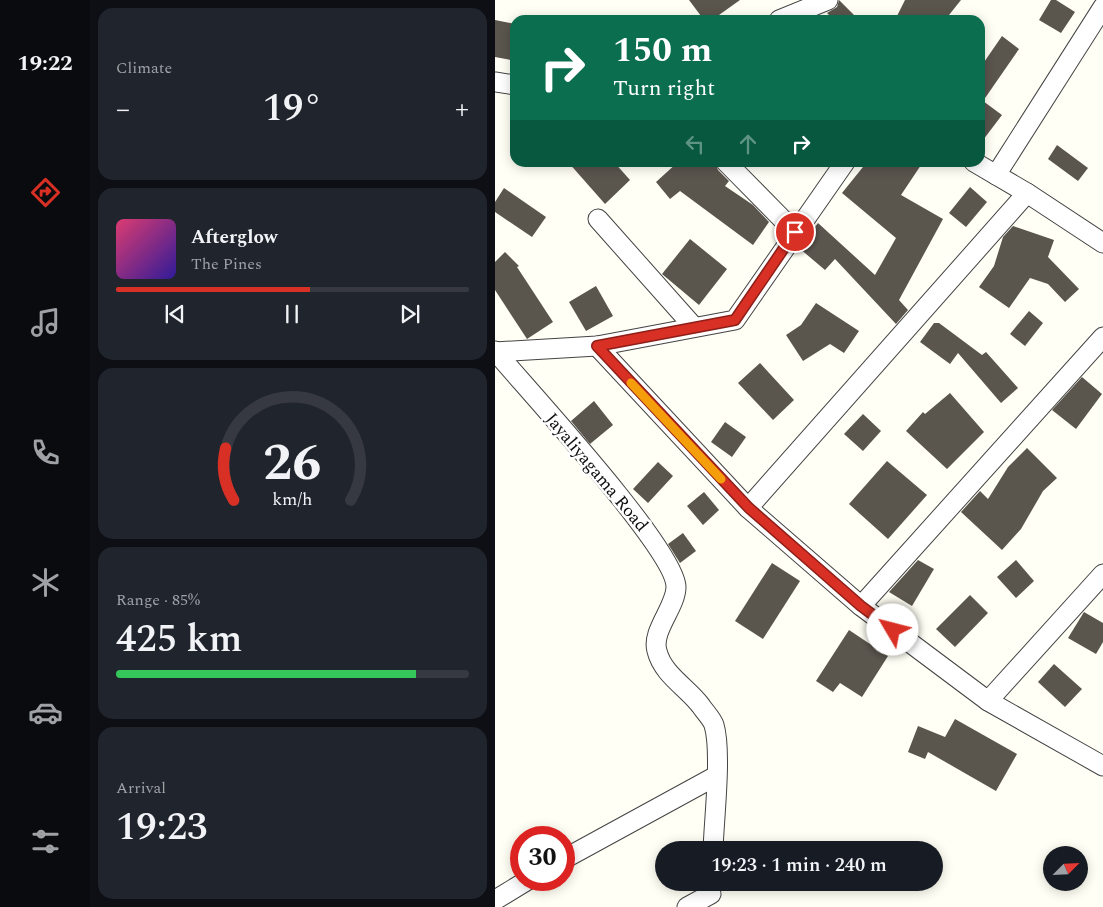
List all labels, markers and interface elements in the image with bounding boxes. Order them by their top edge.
text: 150 m [613,24,712,77]
icon: right [530,35,595,100]
text: 19:22 [17,47,73,80]
text: Climate [116,56,172,80]
text: Turn right [613,72,715,105]
text: 19° [263,80,322,138]
text: − [116,88,130,131]
text: + [455,88,469,131]
icon: left [681,130,709,158]
icon: ahead [734,130,762,158]
icon: right [787,130,815,158]
icon: directions [28,175,63,210]
pin [774,211,816,253]
icon: arrive [781,218,809,246]
text: Afterglow [191,223,278,252]
text: The Pines [191,252,262,276]
icon: previous [161,300,189,328]
icon: pause [278,300,306,328]
icon: next [396,300,424,328]
icon: music [28,305,63,340]
street label: Jayaliyagama Road [539,407,655,538]
text: 26 [263,424,322,503]
icon: phone [28,435,63,470]
text: km/h [272,486,313,513]
icon: climate [28,565,63,600]
text: Range · 85% [116,588,200,612]
position arrow [866,603,918,655]
text: 425 km [116,611,242,669]
icon: car [28,695,63,730]
text: Arrival [116,776,166,800]
text: 19:23 [116,799,207,857]
icon: filters [28,824,63,859]
speed limit sign: 30 [510,826,575,891]
north arrow [1043,846,1087,891]
map controls [1043,846,1088,891]
text: 19:23 · 1 min · 240 m [711,851,887,880]

